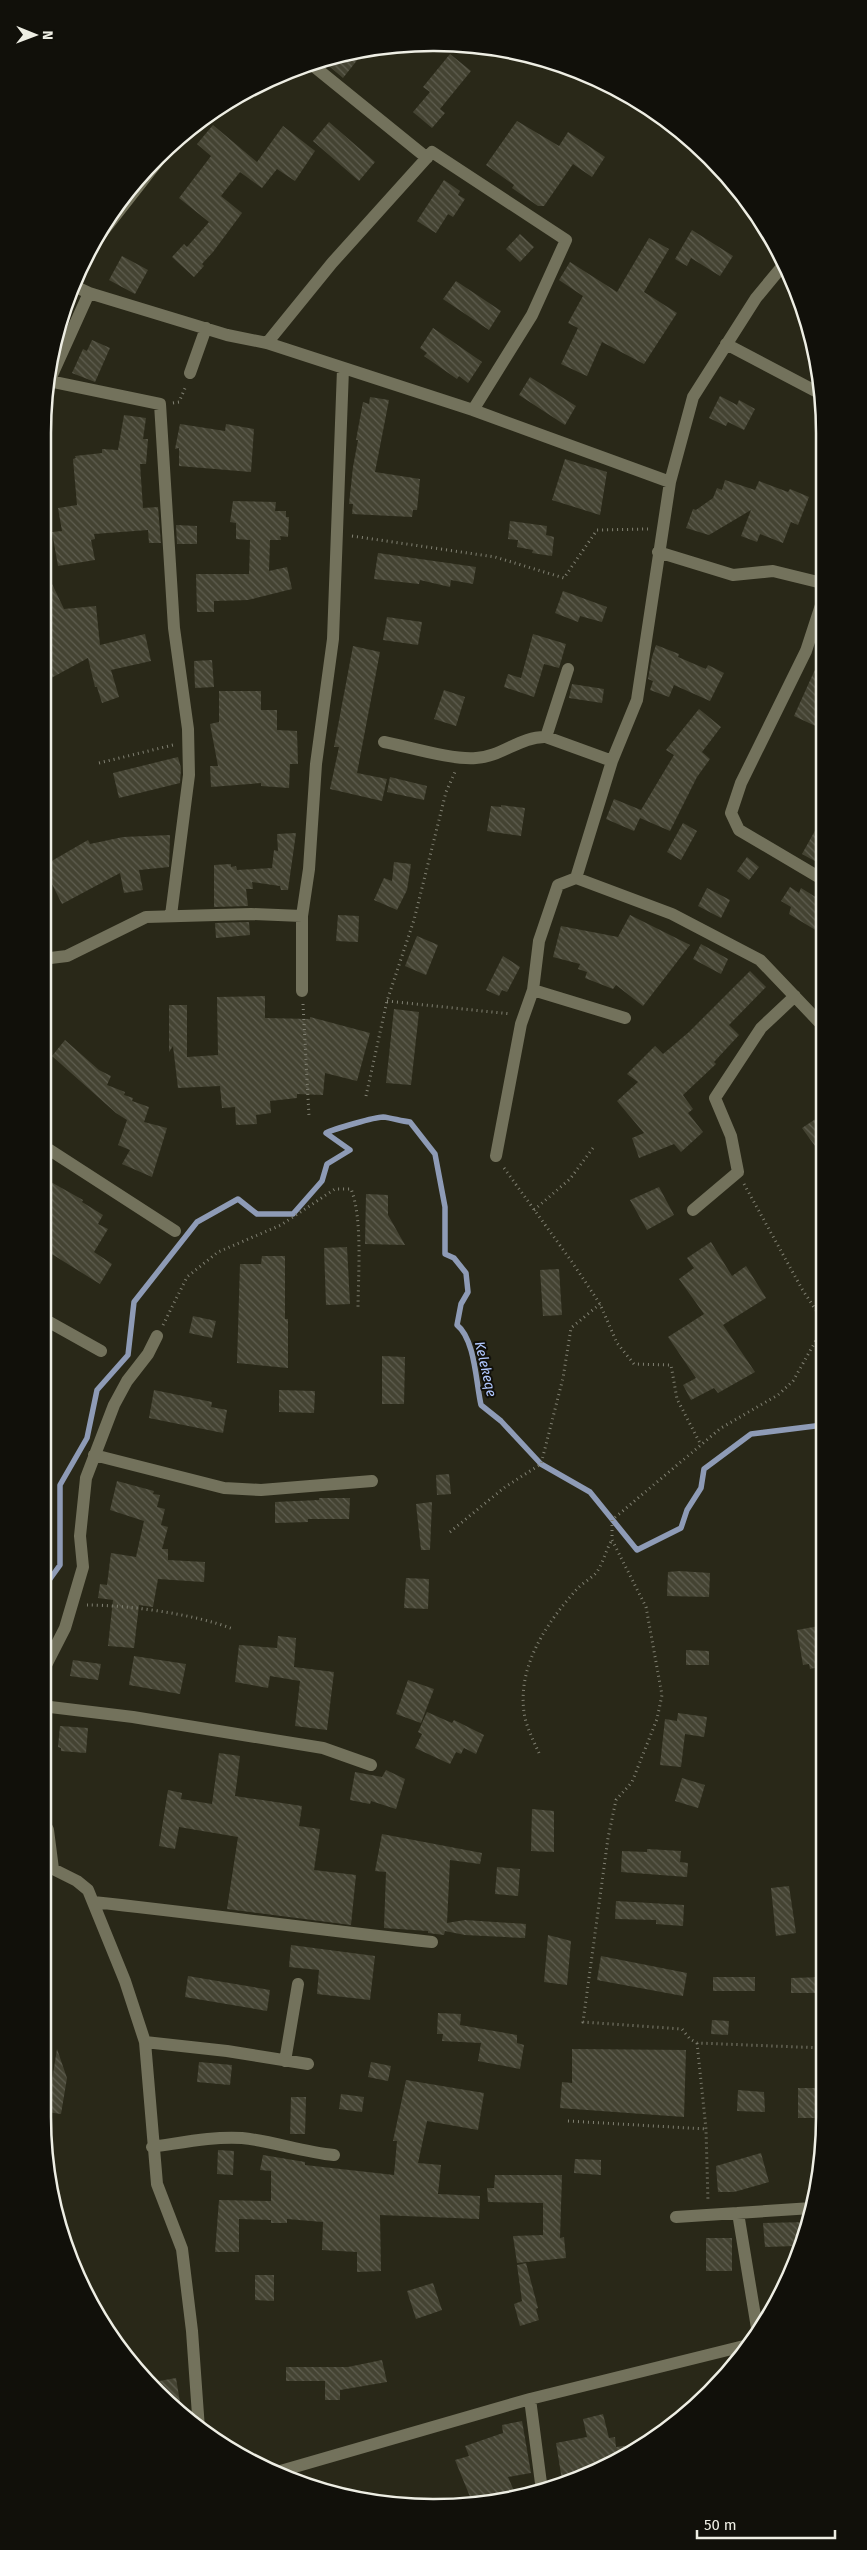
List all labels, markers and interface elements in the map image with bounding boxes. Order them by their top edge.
north arrow [10,10,60,60]
text: N [39,30,56,40]
water label: Kelekeqe [471,1340,500,1399]
scale bar [697,2508,834,2540]
text: 50 m [704,2516,737,2534]

